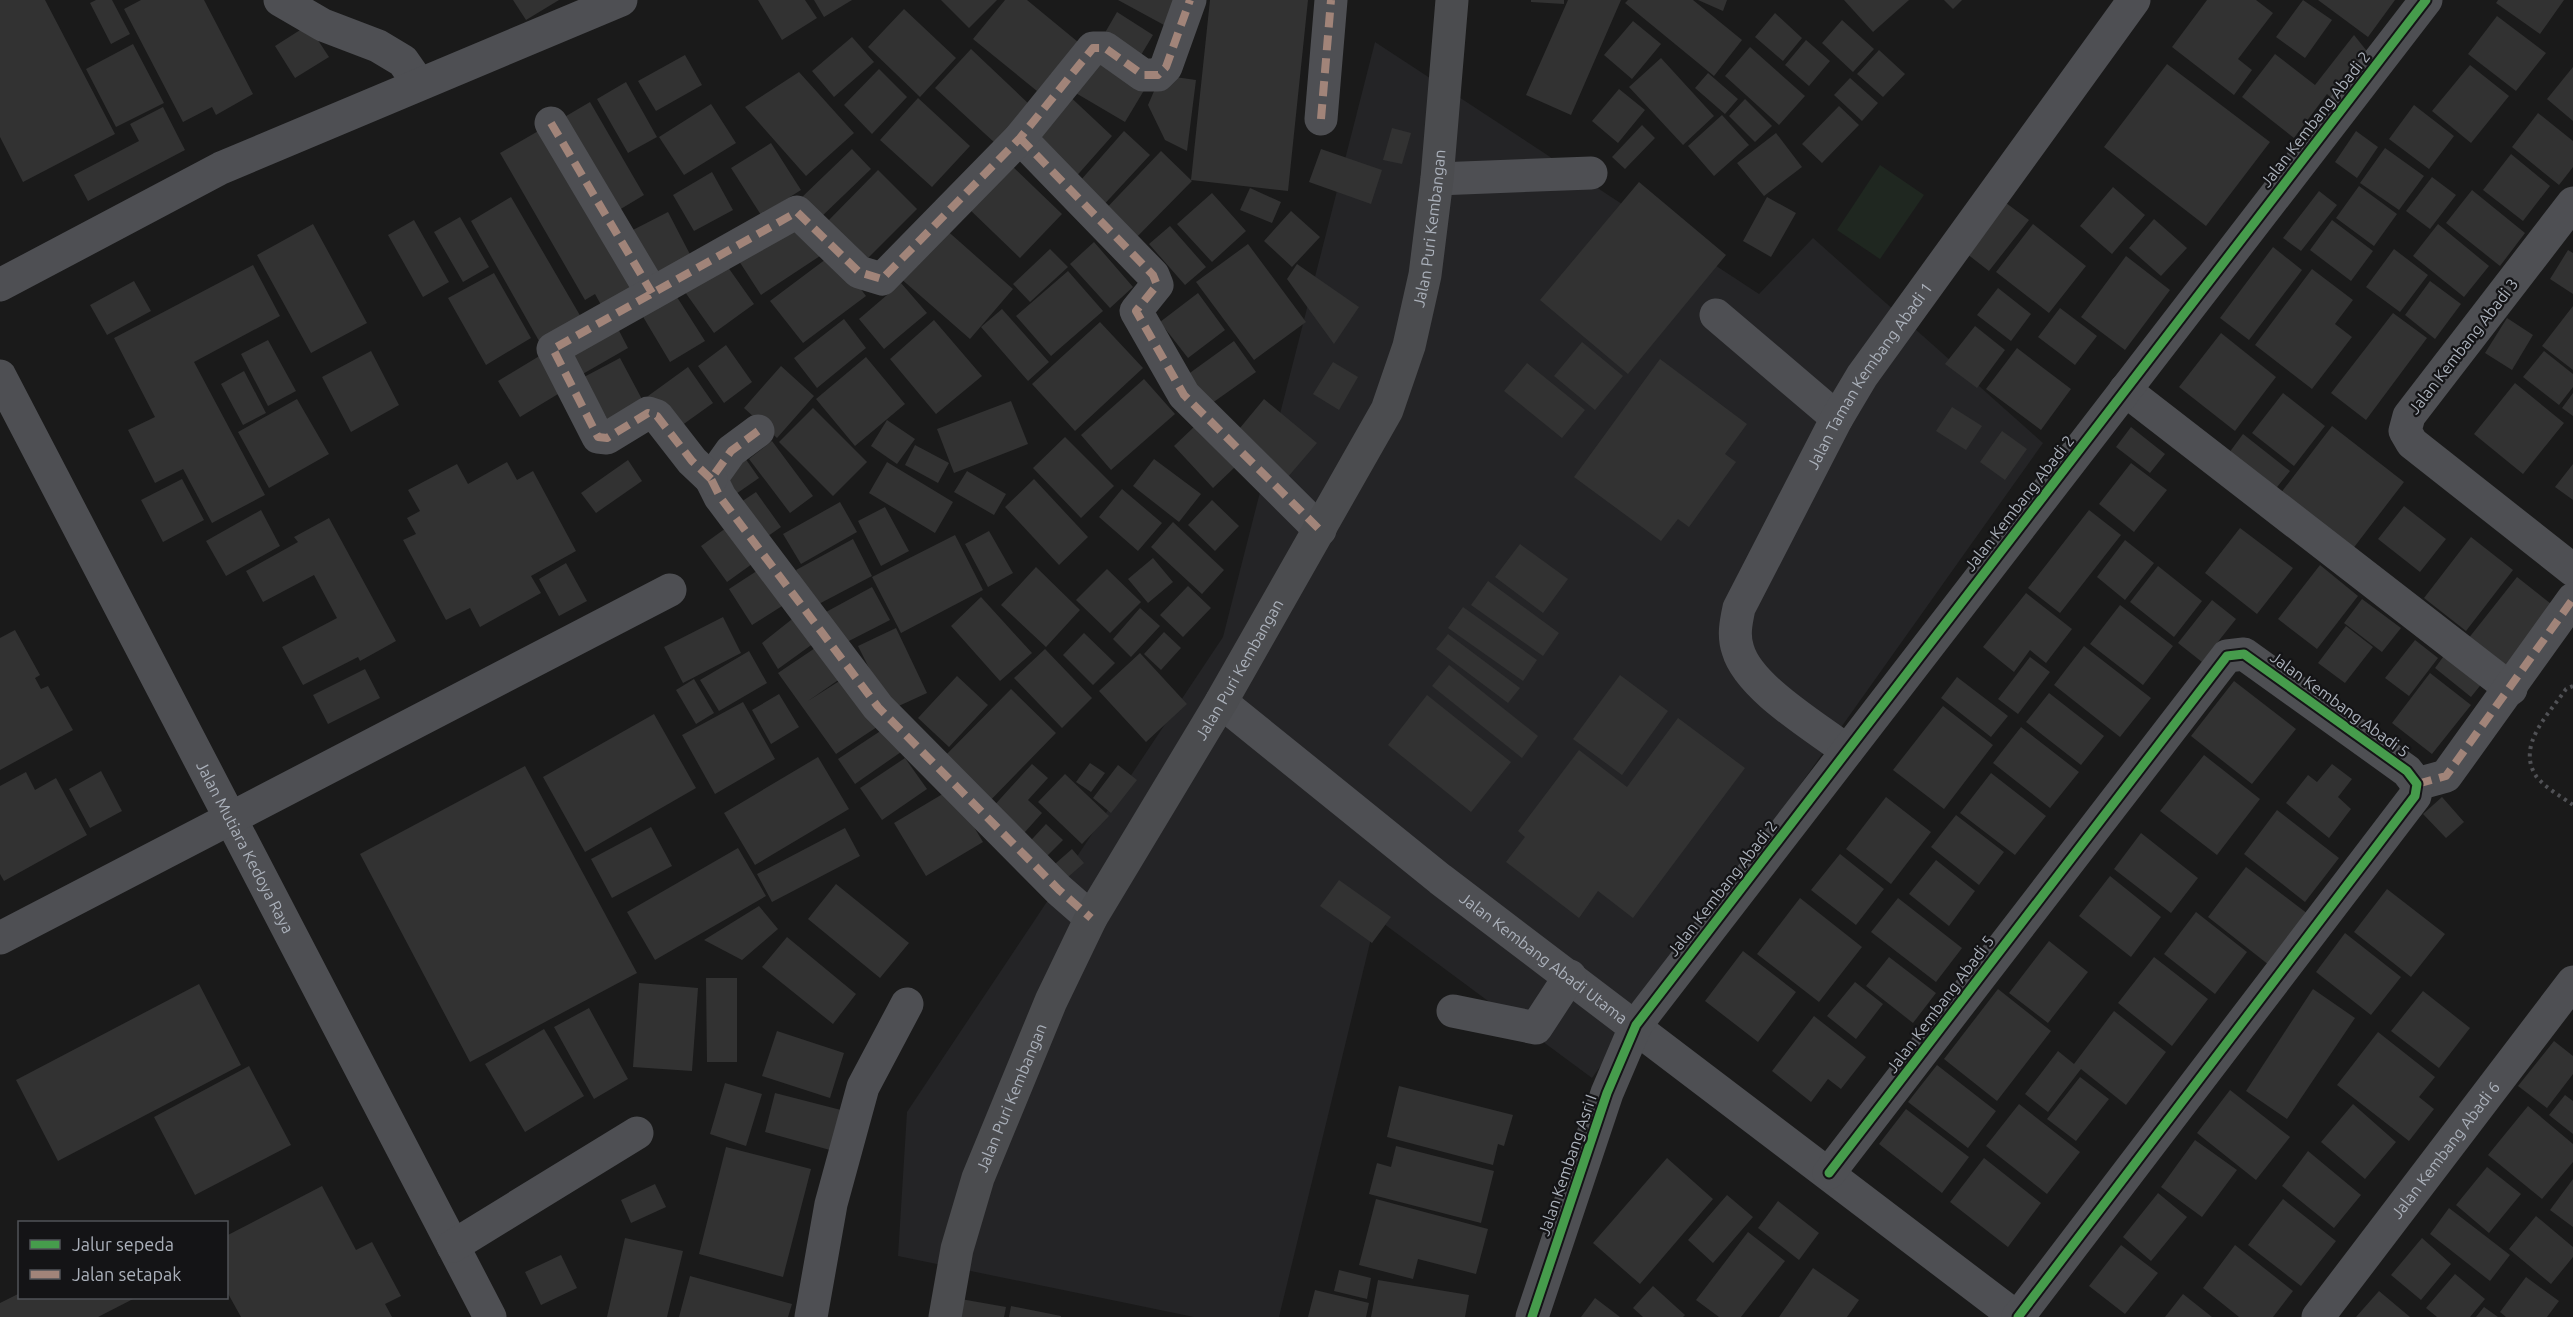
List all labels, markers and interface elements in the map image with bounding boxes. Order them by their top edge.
street label: Jalan Kembang Abadi 2 [2256,48,2374,190]
street label: Jalan Puri Kembangan [1409,149,1448,309]
street label: Jalan Kembang Abadi 3 [2404,275,2522,417]
street label: Jalan Taman Kembang Abadi 1 [1803,279,1936,472]
street label: Jalan Kembang Abadi 2 [1960,432,2078,574]
street label: Jalan Puri Kembangan [1191,596,1287,743]
street label: Jalan Kembang Abadi 5 [2267,648,2413,760]
street label: Jalan Mutiara Kedoya Raya [193,758,297,936]
street label: Jalan Kembang Abadi 2 [1663,817,1781,959]
street label: Jalan Kembang Abadi Utama [1457,889,1631,1027]
street label: Jalan Kembang Abadi 5 [1883,932,1997,1076]
street label: Jalan Puri Kembangan [972,1021,1050,1175]
street label: Jalan Kembang Abadi 6 [2387,1078,2503,1222]
street label: Jalan Kembang Asri I [1534,1092,1600,1238]
legend [18,1221,228,1299]
text: Jalur sepeda [72,1234,174,1254]
text: Jalan setapak [72,1264,181,1284]

